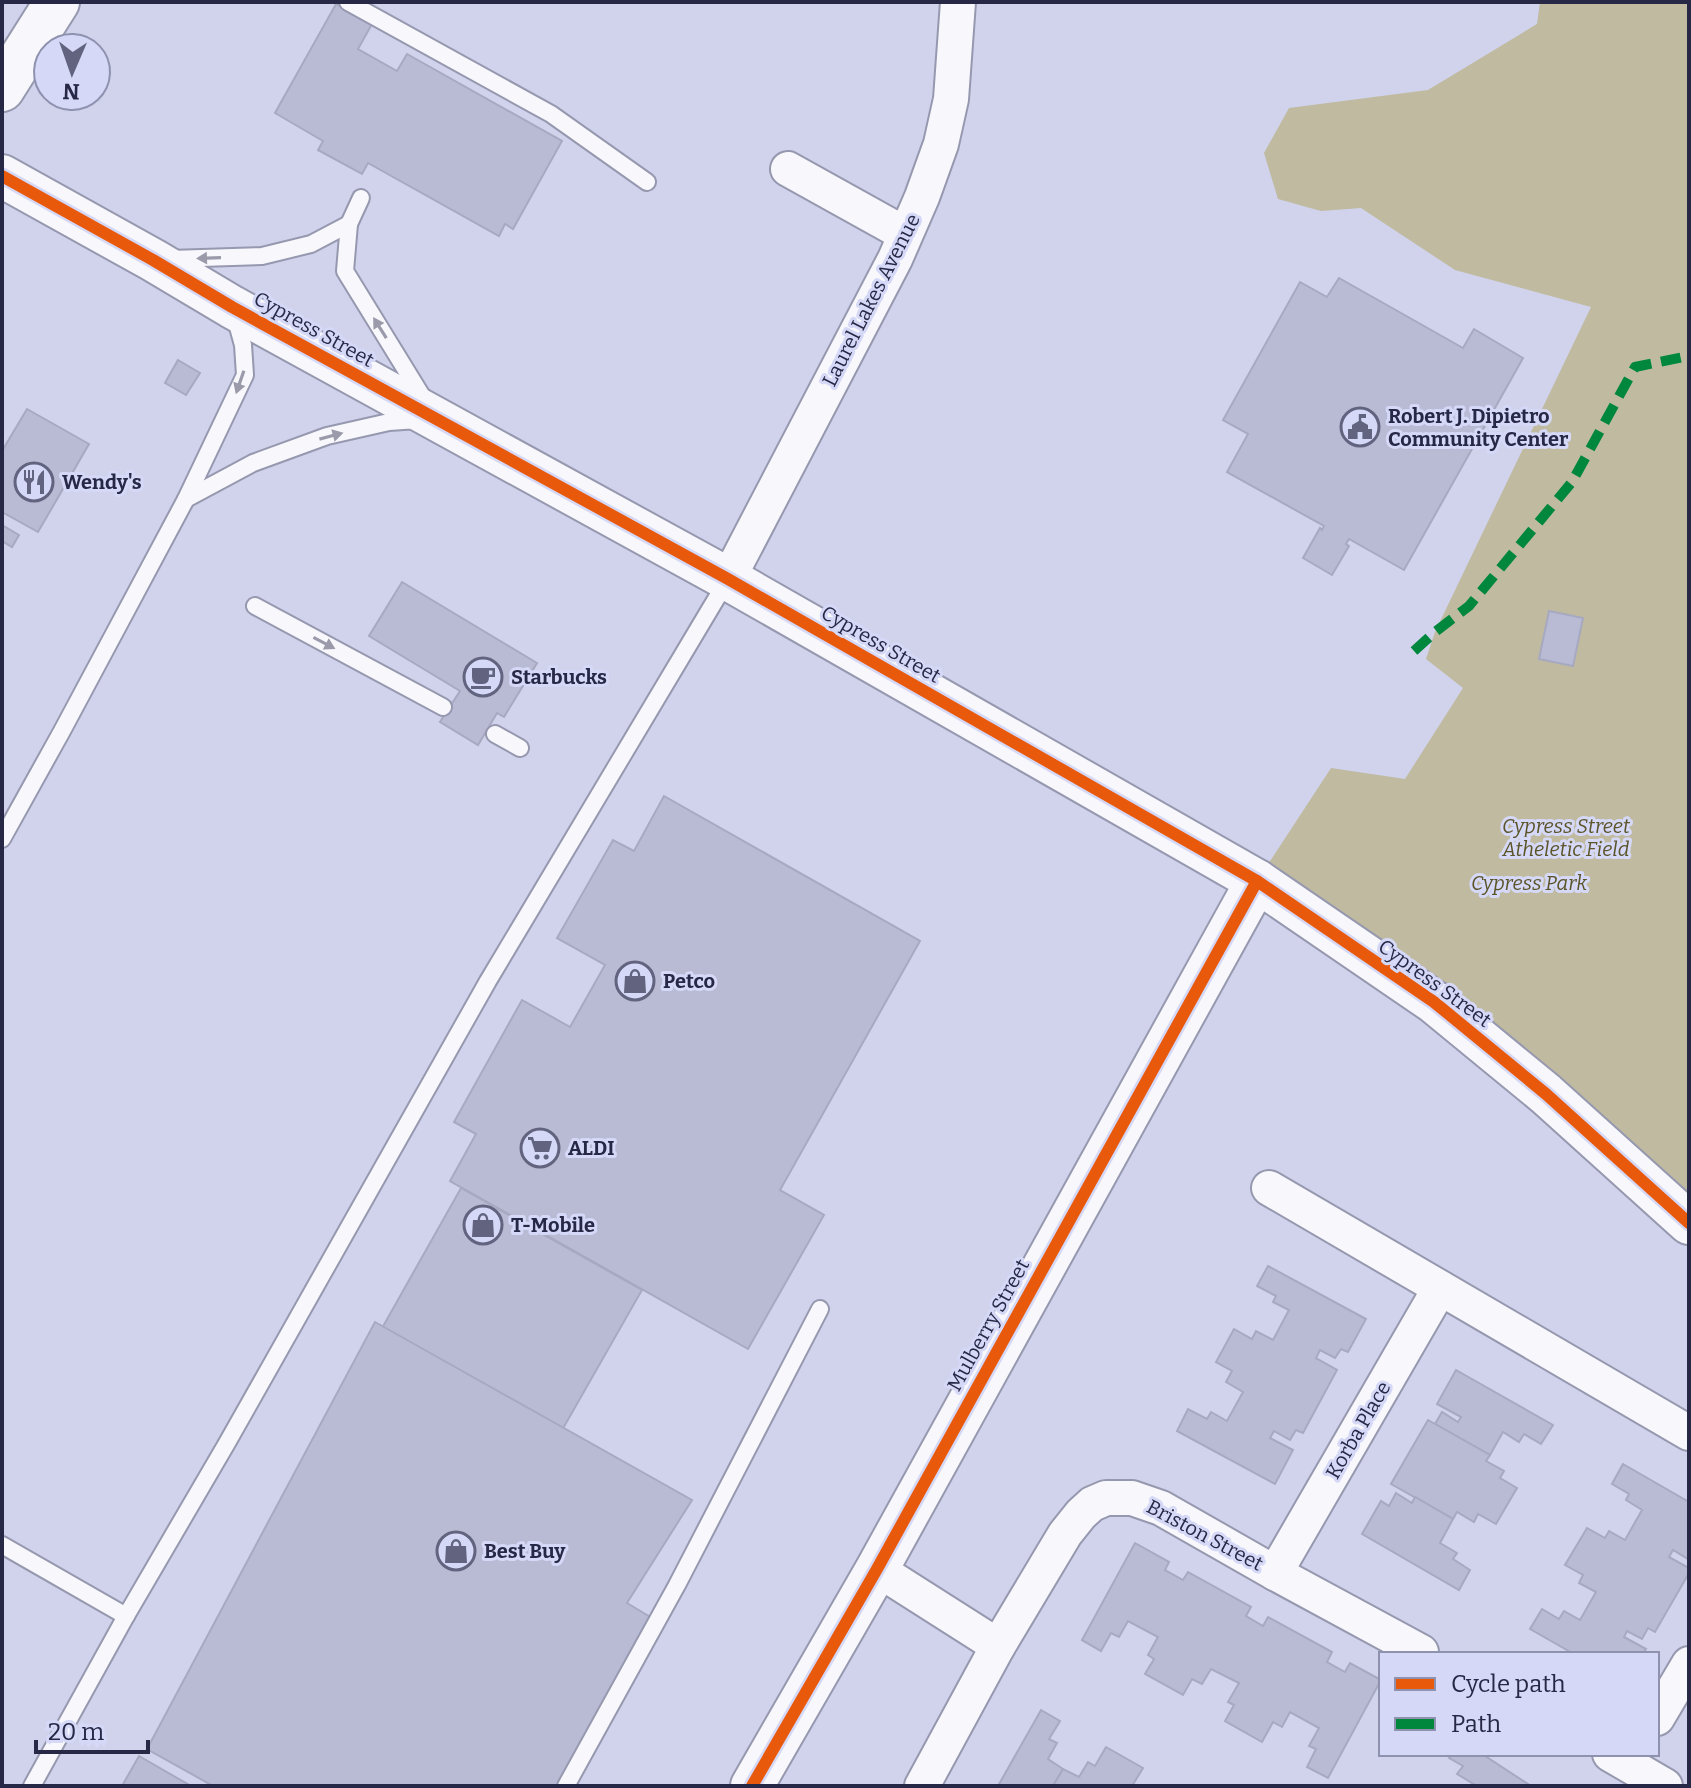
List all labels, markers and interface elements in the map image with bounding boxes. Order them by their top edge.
north arrow [32,32,112,112]
text: N [62,78,80,105]
street label: Laurel Lakes Avenue [817,210,925,390]
one-way arrow [196,251,221,264]
street label: Cypress Street [250,286,378,372]
one-way arrow [374,317,388,339]
one-way arrow [234,370,246,394]
place label: Robert J. Dipietro Community Center [1388,404,1569,451]
public building icon: Robert J. Dipietro Community Center [1339,406,1381,448]
one-way arrow [318,429,343,441]
restaurant icon: Wendy's [13,461,55,503]
place label: Wendy's [62,470,142,494]
street label: Cypress Street [817,600,945,688]
one-way arrow [312,637,335,650]
cafe icon: Starbucks [462,656,504,698]
place label: Starbucks [511,665,607,689]
park label: Cypress Street Atheletic Field [1501,814,1631,861]
park label: Cypress Park [1471,871,1587,895]
street label: Cypress Street [1374,934,1496,1032]
shop icon: Petco [614,960,656,1002]
place label: Petco [663,969,715,993]
supermarket icon: ALDI [519,1127,561,1169]
place label: ALDI [568,1136,615,1160]
shop icon: T-Mobile [462,1204,504,1246]
place label: T-Mobile [511,1213,595,1237]
street label: Mulberry Street [942,1255,1034,1395]
street label: Korba Place [1320,1377,1396,1483]
street label: Briston Street [1143,1494,1267,1576]
shop icon: Best Buy [435,1530,477,1572]
place label: Best Buy [484,1539,566,1563]
legend [1379,1652,1659,1756]
text: Cycle path [1451,1670,1566,1698]
scale bar [36,1704,148,1754]
text: Path [1451,1710,1501,1738]
text: 20 m [48,1718,104,1746]

